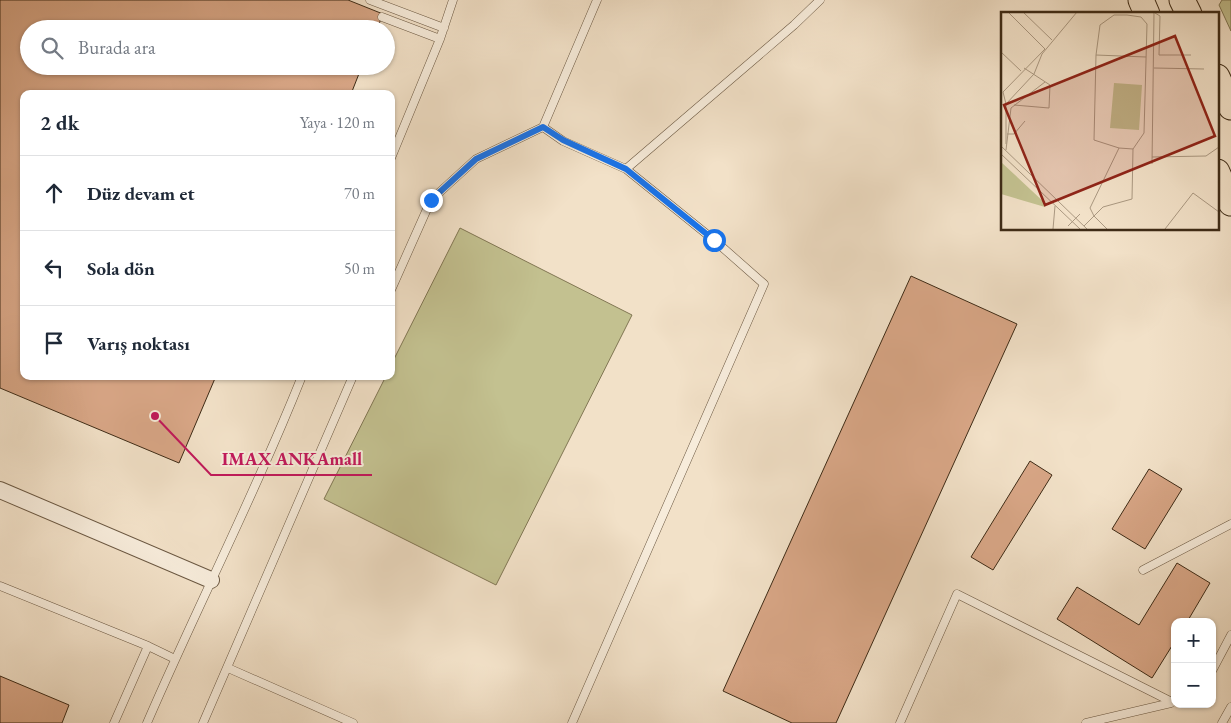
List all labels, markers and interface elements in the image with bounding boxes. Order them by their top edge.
inset map [1001,12,1218,230]
search box [20,20,395,75]
icon: search [38,34,66,62]
text: Burada ara [78,35,156,60]
text: 2 dk [40,109,79,136]
text: Yaya · 120 m [300,112,375,133]
icon: ahead [40,179,68,207]
text: Düz devam et [87,181,195,206]
text: 70 m [344,183,375,204]
route end [420,189,443,212]
route start [703,229,726,252]
icon: left [40,254,68,282]
text: Sola dön [87,256,155,281]
text: 50 m [344,258,375,279]
icon: arrive [40,329,68,357]
text: Varış noktası [87,331,190,356]
callout: IMAX ANKAmall [211,442,372,475]
text: IMAX ANKAmall [222,447,362,470]
map controls [1171,618,1216,708]
button: + [1171,618,1216,663]
button: − [1171,663,1216,708]

